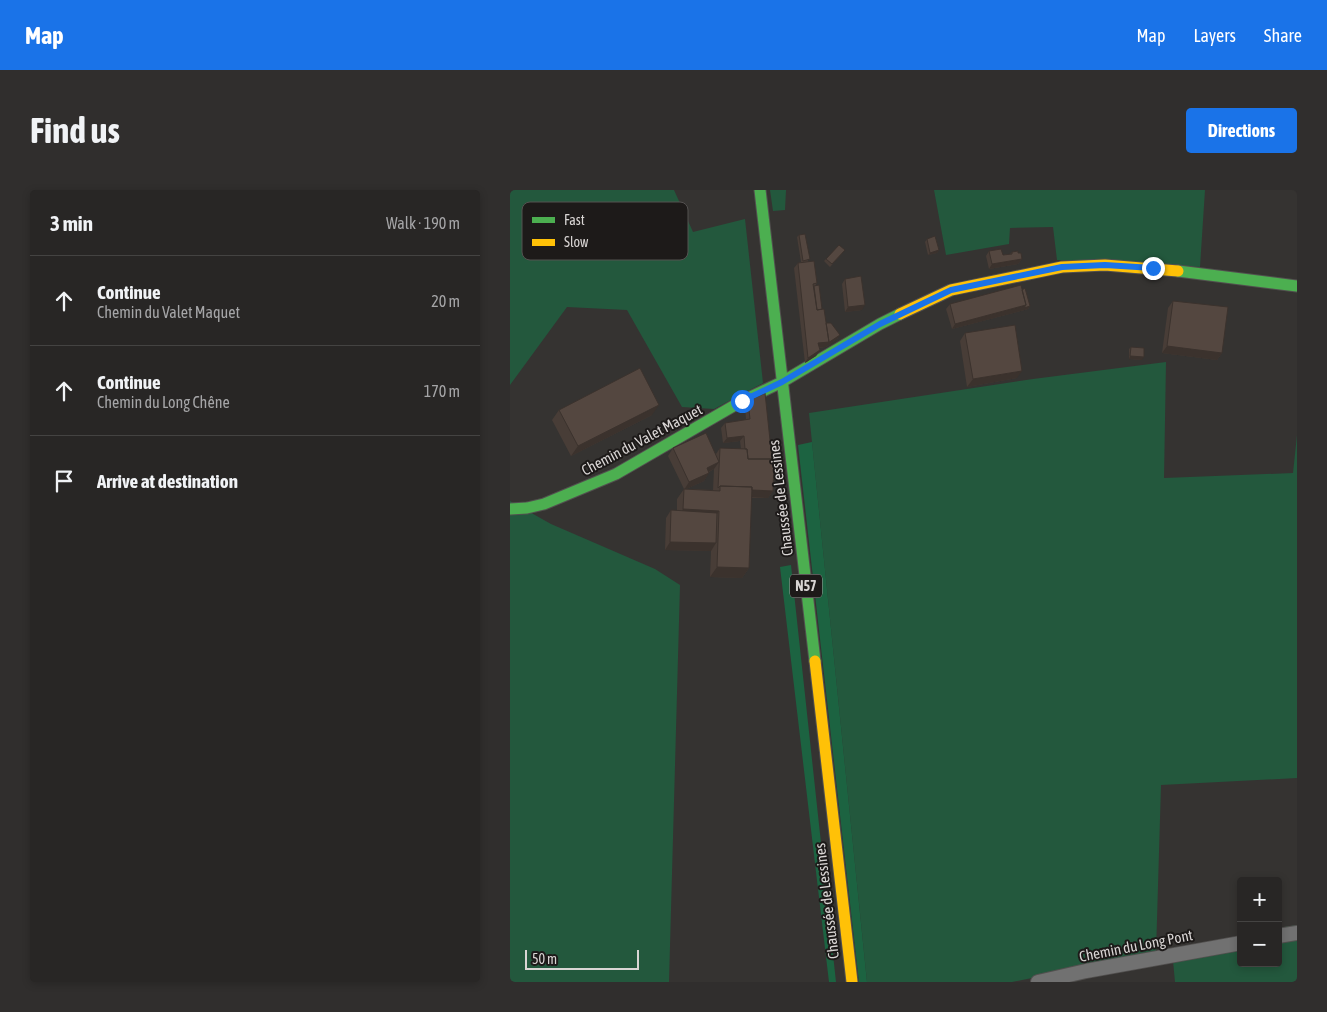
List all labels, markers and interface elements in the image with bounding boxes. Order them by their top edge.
text: Map [25,22,64,49]
text: Map [1136,25,1165,46]
text: Layers [1193,25,1236,46]
text: Share [1264,25,1302,46]
button: Directions [1186,108,1297,153]
text: Find us [30,110,120,150]
legend [522,202,688,260]
text: 3 min [50,211,93,235]
text: Fast [564,212,585,228]
text: Walk · 190 m [386,214,460,232]
text: Slow [564,234,589,250]
route end [1142,257,1165,280]
text: Continue [97,281,161,303]
icon: ahead [50,287,78,315]
text: 20 m [431,292,460,310]
text: Chemin du Valet Maquet [97,303,240,321]
text: Continue [97,371,161,393]
icon: ahead [50,377,78,405]
text: 170 m [424,382,460,400]
route start [731,390,754,413]
text: Chemin du Long Chêne [97,393,230,411]
street label: Chemin du Valet Maquet [579,401,705,479]
street label: Chaussée de Lessines [765,439,796,557]
icon: arrive [50,467,78,495]
text: Arrive at destination [97,470,238,492]
road number: N57 [790,574,822,598]
street label: Chaussée de Lessines [811,842,842,960]
map controls [1237,877,1282,967]
button: + [1237,877,1282,922]
button: − [1237,922,1282,967]
street label: Chemin du Long Pont [1078,926,1194,965]
scale bar [525,947,639,970]
text: 50 m [532,951,557,967]

